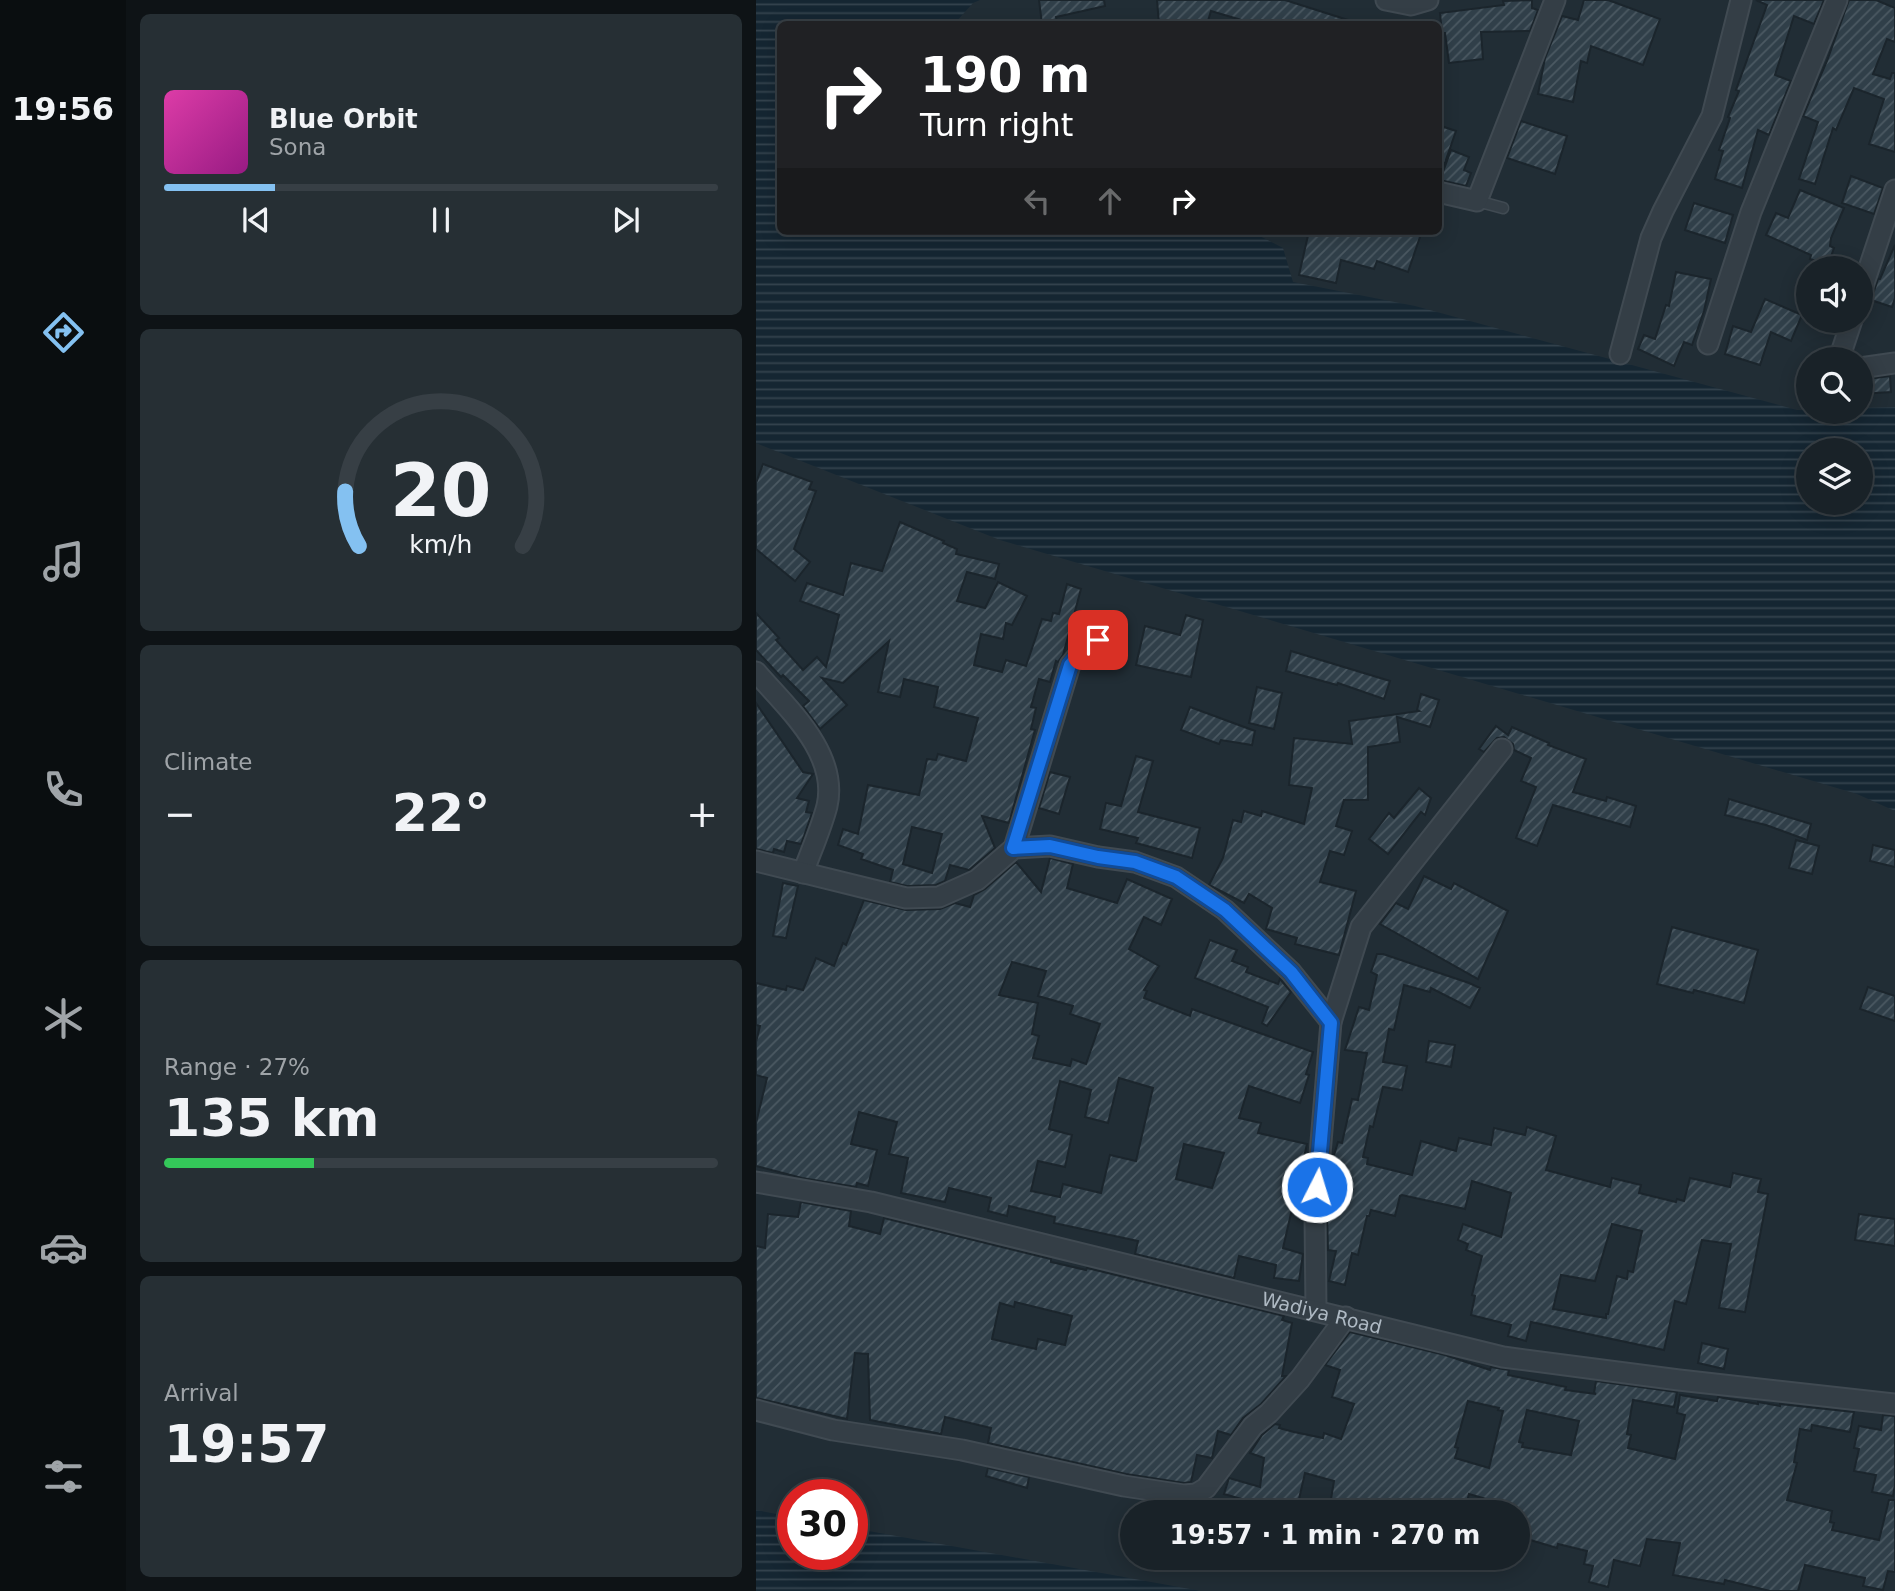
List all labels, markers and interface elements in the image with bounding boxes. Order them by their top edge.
text: 190 m [920,47,1090,104]
icon: right [805,49,896,140]
text: 19:56 [12,90,114,128]
text: Blue Orbit [269,104,418,134]
text: Turn right [920,106,1073,144]
text: Sona [269,134,326,160]
icon: left [1018,182,1056,220]
icon: ahead [1091,182,1129,220]
icon: right [1164,182,1202,220]
icon: previous [237,201,275,239]
icon: pause [422,201,460,239]
icon: next [607,201,645,239]
map controls [1796,256,1873,515]
button: sound [1796,256,1873,333]
icon: directions [39,308,88,357]
button: search [1796,347,1873,424]
button: layers [1796,438,1873,515]
text: 20 [390,449,492,534]
text: km/h [409,530,473,559]
icon: music [39,537,88,586]
pin [1068,610,1128,670]
icon: arrive [1079,621,1117,659]
text: Climate [164,749,253,775]
icon: phone [39,765,88,814]
text: 22° [392,783,490,843]
text: − [164,792,196,836]
text: + [686,792,718,836]
icon: climate [39,994,88,1043]
text: Range · 27% [164,1054,310,1080]
text: 135 km [164,1088,379,1148]
position arrow [1280,1150,1354,1224]
icon: car [39,1223,88,1272]
street label: Wadiya Road [1259,1287,1384,1338]
text: Arrival [164,1380,239,1406]
text: 19:57 [164,1414,330,1474]
icon: filters [39,1452,88,1501]
speed limit sign: 30 [777,1479,868,1570]
text: 19:57 · 1 min · 270 m [1170,1520,1480,1550]

